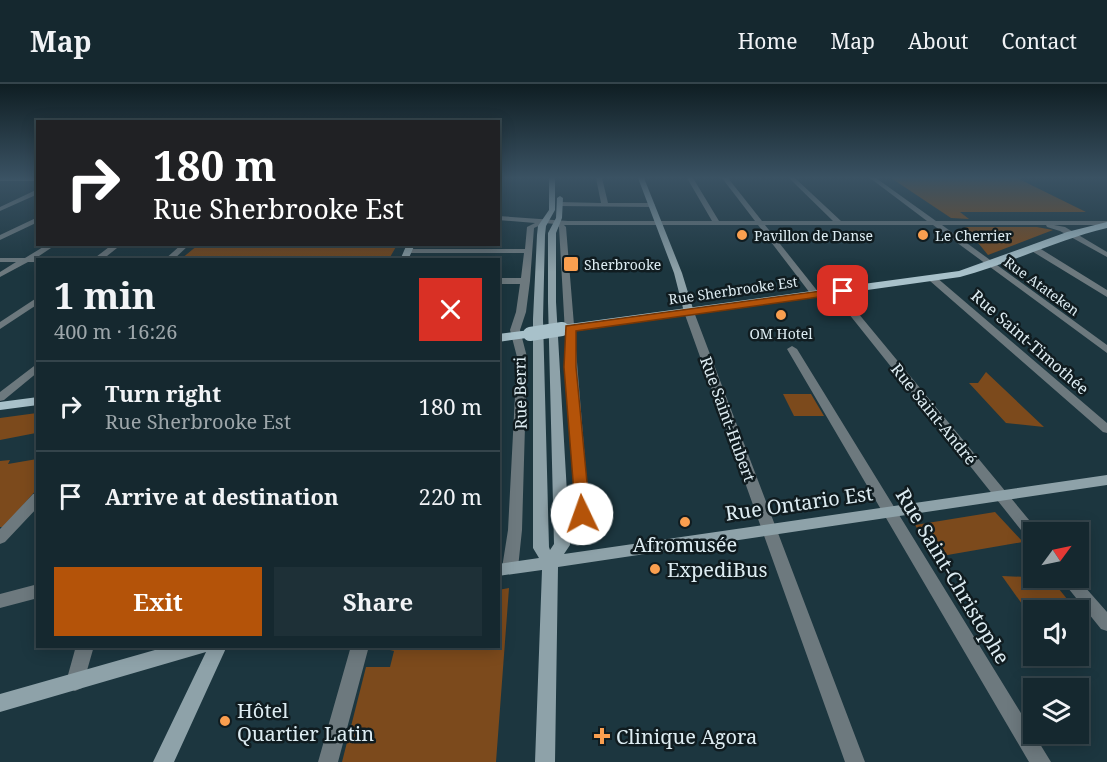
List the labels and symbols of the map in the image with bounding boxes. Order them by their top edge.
place label: Pavillon de Danse [754,226,873,245]
place label: Le Cherrier [935,226,1012,245]
marker: Pavillon de Danse [735,228,749,242]
marker: Le Cherrier [916,228,930,242]
street label: Rue Atateken [1001,252,1083,320]
marker: Sherbrooke [562,255,580,273]
place label: Sherbrooke [584,255,661,274]
pin [817,265,868,316]
street label: Rue Sherbrooke Est [667,272,799,308]
street label: Rue Saint-Timothée [966,285,1094,399]
marker: OM Hotel [774,308,788,322]
place label: OM Hotel [749,324,813,343]
street label: Rue Saint-Hubert [695,353,761,485]
street label: Rue Berri [508,357,532,429]
street label: Rue Saint-André [886,359,982,469]
street label: Rue Ontario Est [723,479,875,527]
position arrow [550,482,614,546]
street label: Rue Saint-Christophe [890,483,1016,669]
marker: Afromusée [678,515,692,529]
north arrow [1023,522,1089,588]
place label: Afromusée [633,531,737,558]
place label: ExpediBus [667,556,767,583]
marker: ExpediBus [648,562,662,576]
place label: Hôtel Quartier Latin [237,697,374,747]
marker: Hôtel Quartier Latin [218,714,232,728]
place label: Clinique Agora [616,723,757,750]
marker: Clinique Agora [593,727,611,745]

